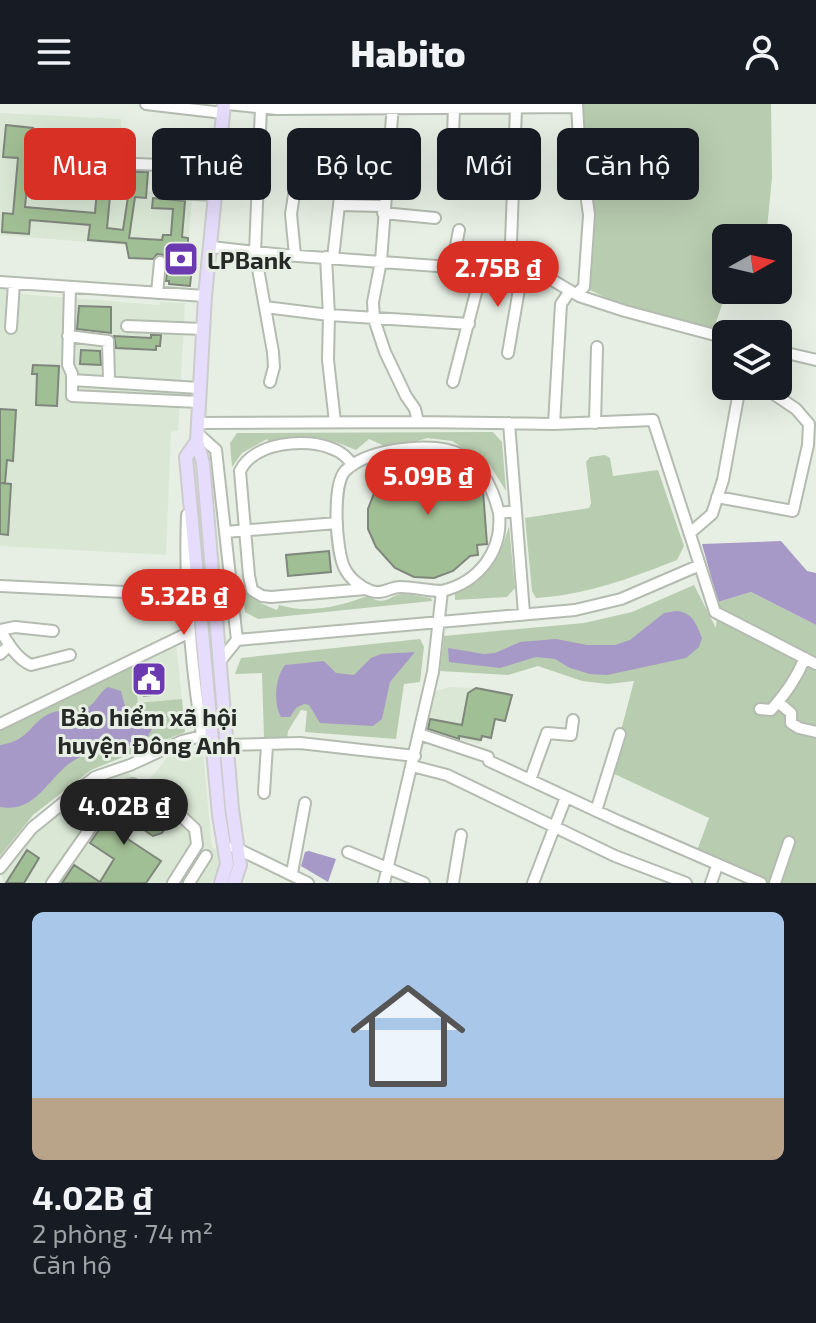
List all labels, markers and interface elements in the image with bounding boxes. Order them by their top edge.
icon: menu [32,30,76,74]
icon: person [740,30,784,74]
text: Habito [350,31,466,74]
chip: Mua [24,128,136,200]
chip: Thuê [152,128,271,200]
chip: Bộ lọc [287,128,421,200]
chip: Mới [437,128,541,200]
chip: Căn hộ [557,128,699,200]
north arrow [712,224,792,304]
map controls [712,224,792,400]
bank icon: LPBank [162,240,200,278]
pin: 2.75B ₫ [424,241,572,309]
place label: LPBank [207,245,292,274]
text: 2.75B ₫ [455,251,541,282]
button: layers [712,320,792,400]
pin: 5.09B ₫ [354,449,502,517]
text: 5.09B ₫ [383,459,473,490]
pin: 5.32B ₫ [110,569,258,637]
text: 5.32B ₫ [140,579,228,610]
public building icon: Bảo hiểm xã hội huyện Đông Anh [130,660,168,698]
place label: Bảo hiểm xã hội huyện Đông Anh [57,702,241,759]
pin: 4.02B ₫ [50,779,198,847]
text: 4.02B ₫ [78,789,170,820]
icon: home [336,964,480,1108]
text: 4.02B ₫ [32,1176,152,1217]
text: 2 phòng · 74 m² [32,1217,213,1248]
text: Căn hộ [32,1248,112,1279]

